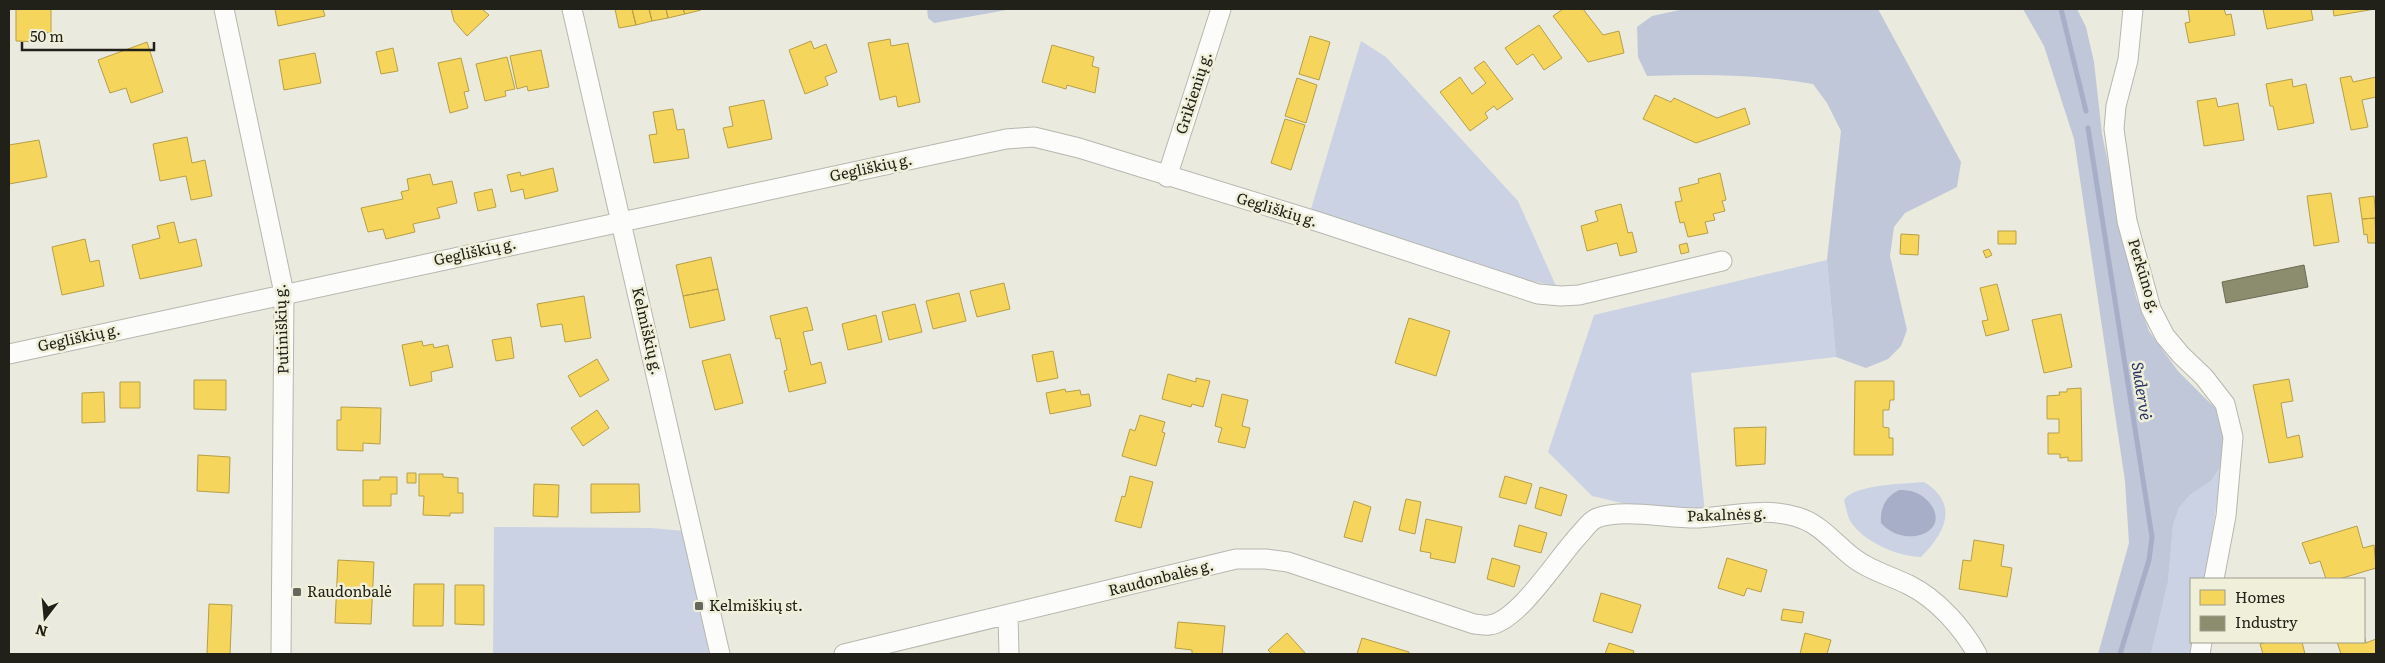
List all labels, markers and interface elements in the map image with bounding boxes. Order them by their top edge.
scale bar [22,20,155,52]
text: 50 m [30,24,64,47]
street label: Grikienių g. [1168,48,1217,137]
street label: Gegliškių g. [827,147,914,186]
street label: Gegliškių g. [1234,185,1321,232]
street label: Gegliškių g. [431,231,518,270]
street label: Perkūno g. [2123,235,2168,316]
street label: Putiniškių g. [267,283,294,375]
street label: Kelmiškių g. [627,284,670,377]
street label: Gegliškių g. [35,317,122,356]
water label: Sudervė [2127,360,2159,422]
street label: Pakalnės g. [1687,501,1767,526]
street label: Raudonbalės g. [1106,552,1216,601]
legend [2190,578,2365,643]
place label: Raudonbalė [307,579,392,602]
text: Homes [2235,585,2285,608]
marker: Raudonbalė [291,586,303,598]
north arrow [20,593,70,643]
place label: Kelmiškių st. [709,593,803,616]
marker: Kelmiškių st. [693,600,705,612]
text: Industry [2235,610,2298,633]
text: N [32,620,50,643]

